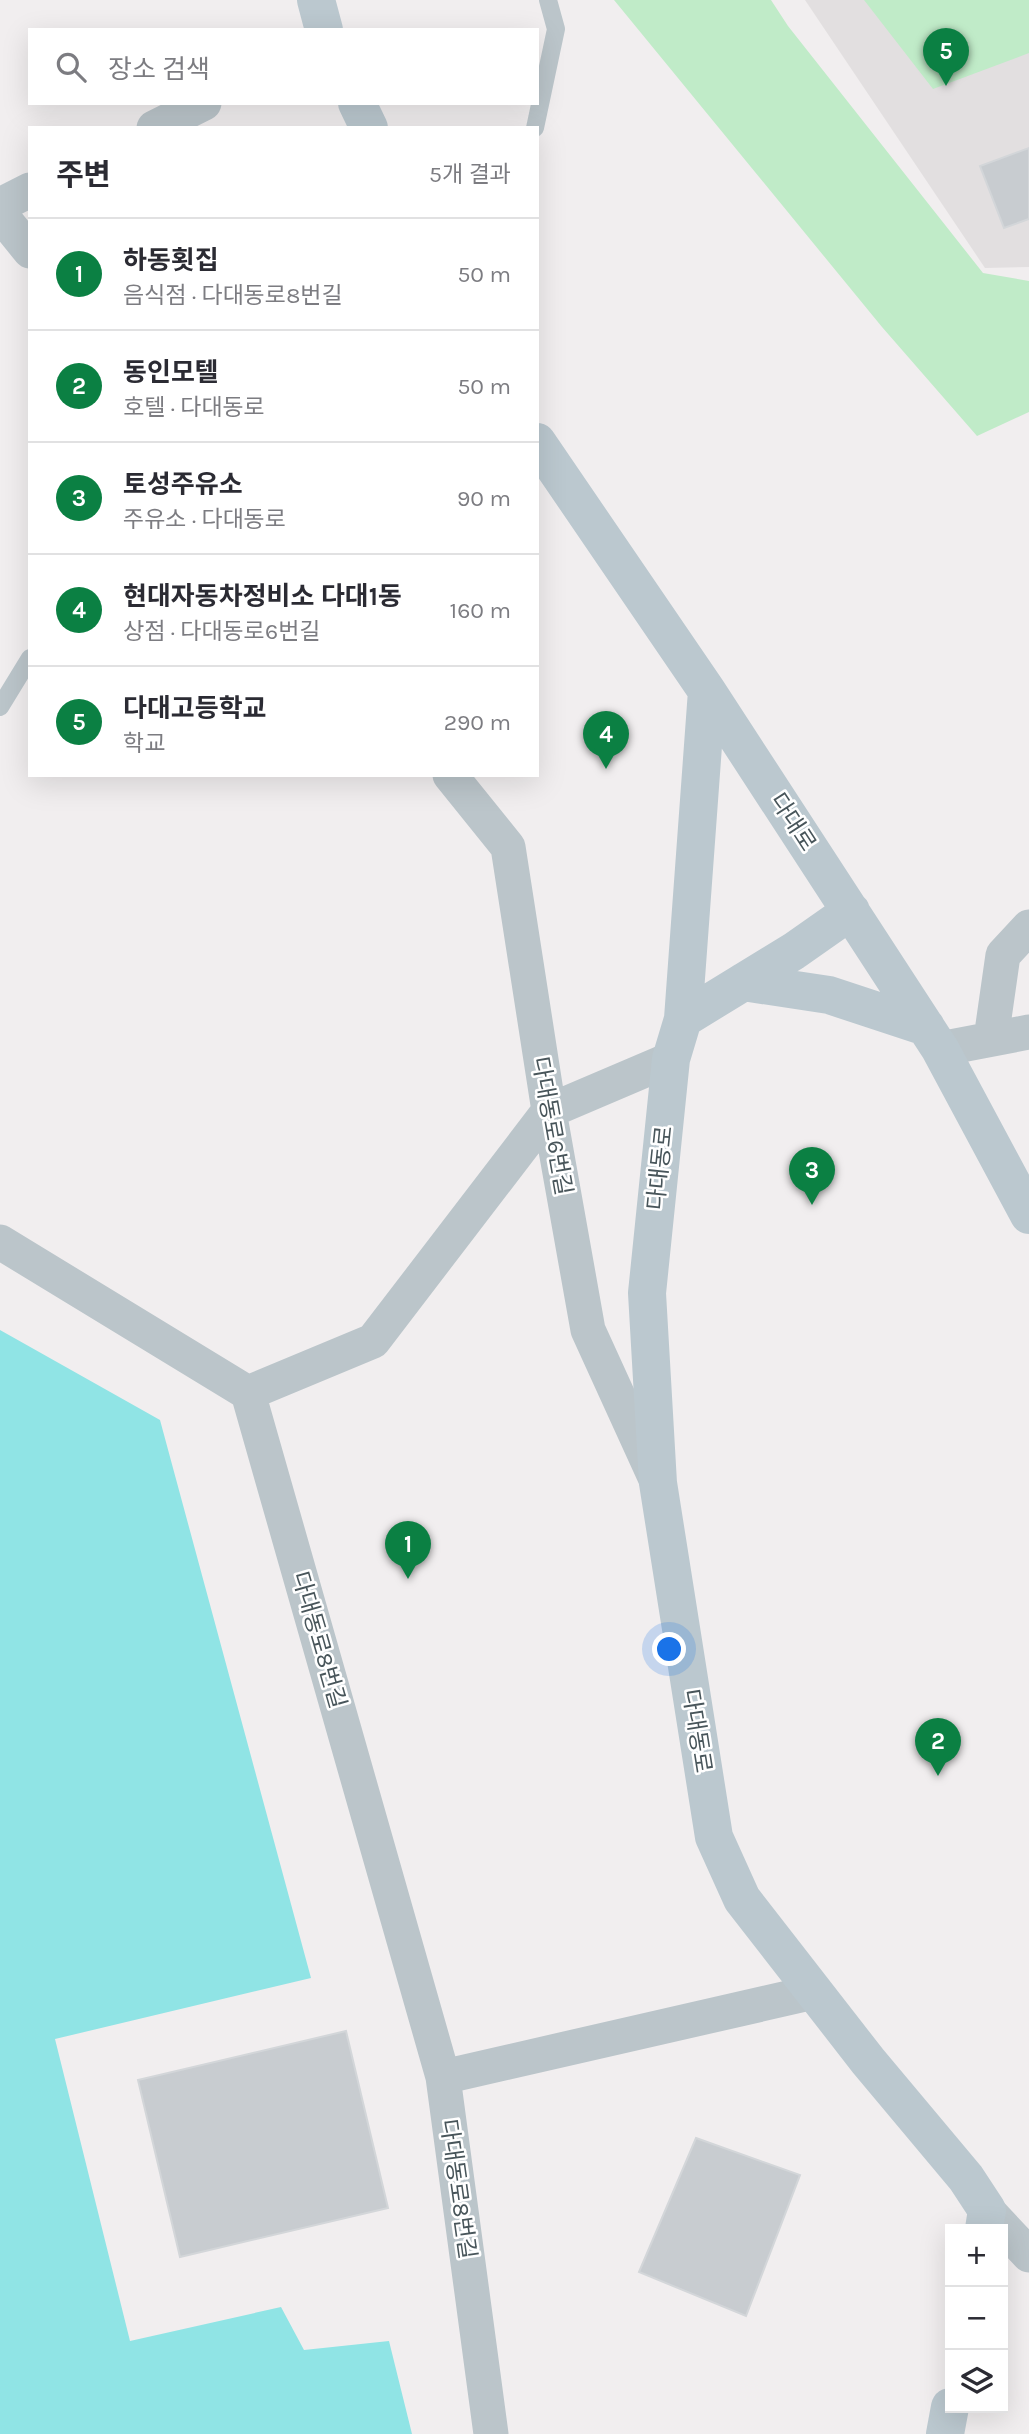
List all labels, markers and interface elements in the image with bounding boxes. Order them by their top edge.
search box [28,28,539,105]
pin: 5 [923,28,969,86]
icon: search [52,48,90,86]
text: 장소 검색 [108,54,210,85]
text: 주변 [56,157,111,193]
text: 5개 결과 [429,161,511,188]
text: 하동횟집 [123,245,219,276]
text: 1 [75,261,83,288]
text: 50 m [457,261,511,288]
text: 음식점 · 다대동로8번길 [123,282,343,309]
text: 동인모텔 [123,357,219,388]
text: 2 [72,373,86,400]
text: 50 m [457,373,511,400]
text: 호텔 · 다대동로 [123,394,265,421]
text: 토성주유소 [123,469,243,500]
text: 3 [72,485,86,512]
text: 90 m [457,485,511,512]
text: 주유소 · 다대동로 [123,506,286,533]
text: 현대자동차정비소 다대1동 [123,581,402,612]
text: 4 [72,597,86,624]
text: 160 m [450,597,511,624]
text: 상점 · 다대동로6번길 [123,618,320,645]
text: 다대고등학교 [123,693,267,724]
text: 5 [72,709,86,736]
text: 290 m [444,709,511,736]
pin: 4 [583,711,629,769]
text: 학교 [123,730,165,757]
street label: 다대로 [764,788,822,856]
street label: 다대동로6번길 [527,1055,577,1197]
street label: 다대동로 [642,1125,678,1211]
pin: 3 [789,1147,835,1205]
pin: 1 [385,1521,431,1579]
street label: 다대동로8번길 [287,1568,351,1712]
your location [652,1632,686,1666]
street label: 다대동로 [677,1687,717,1775]
pin: 2 [915,1718,961,1776]
street label: 다대동로8번길 [435,2117,481,2261]
map controls [945,2224,1008,2413]
button: + [945,2224,1008,2287]
button: − [945,2287,1008,2350]
button: layers [945,2350,1008,2413]

